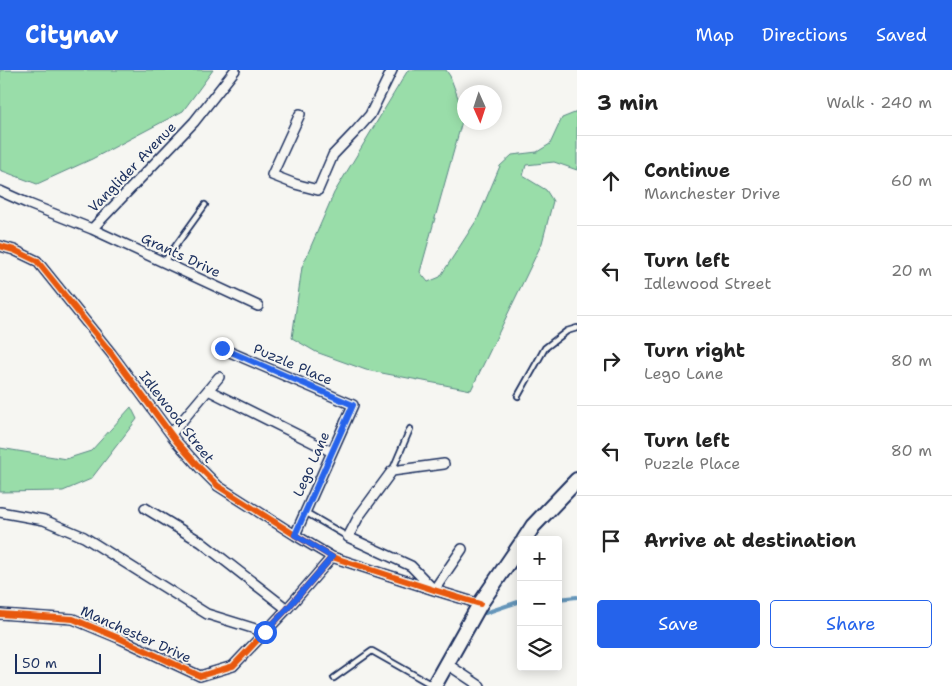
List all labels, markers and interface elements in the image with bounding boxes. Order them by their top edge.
text: Citynav [25,19,119,51]
text: Map [696,23,734,47]
text: Directions [762,23,848,47]
text: Saved [876,23,927,47]
north arrow [457,85,502,130]
text: 3 min [597,89,658,117]
text: Walk · 240 m [826,92,932,113]
street label: Vanglider Avenue [84,118,180,216]
text: Continue [644,158,730,183]
icon: ahead [597,167,625,195]
text: 60 m [891,170,932,191]
text: Manchester Drive [644,183,781,204]
street label: Grants Drive [138,229,224,281]
text: Turn left [644,248,730,273]
icon: left [597,257,625,285]
text: 20 m [891,260,932,281]
text: Idlewood Street [644,273,772,294]
route end [211,337,234,360]
text: Turn right [644,338,745,363]
street label: Puzzle Place [251,339,335,389]
icon: right [597,347,625,375]
text: 80 m [891,350,932,371]
text: Lego Lane [644,363,723,384]
street label: Idlewood Street [136,368,218,466]
text: Turn left [644,428,730,453]
street label: Lego Lane [289,429,333,499]
icon: left [597,437,625,465]
text: 80 m [891,440,932,461]
text: Puzzle Place [644,453,740,474]
icon: arrive [597,527,625,555]
text: Arrive at destination [644,528,856,553]
map controls [517,536,562,671]
button: + [517,536,562,581]
button: − [517,581,562,626]
button: Save [597,600,760,648]
button: Share [770,600,932,648]
street label: Manchester Drive [78,601,194,667]
route start [254,621,277,644]
button: layers [517,626,562,671]
scale bar [15,651,101,674]
text: 50 m [22,654,57,672]

